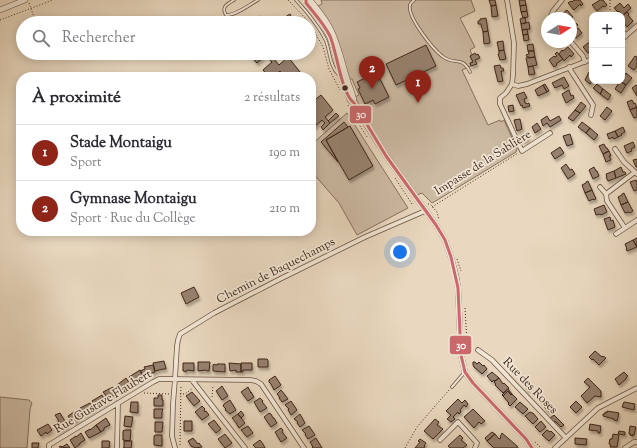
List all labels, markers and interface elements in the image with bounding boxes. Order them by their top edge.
north arrow [541,12,577,48]
map controls [589,12,625,84]
button: + [589,12,625,48]
search box [16,16,316,60]
icon: search [30,27,52,49]
text: Rechercher [62,28,135,49]
button: − [589,48,625,84]
pin: 2 [359,56,385,89]
pin: 1 [405,70,431,103]
unlabelled marker [340,83,350,93]
text: À proximité [32,86,121,110]
text: 2 résultats [244,89,300,107]
line badge: 30 [349,105,372,124]
text: 30 [356,107,366,123]
street label: Impasse de la Sablière [431,126,535,200]
text: Stade Montaigu [70,133,172,154]
text: 1 [43,144,47,162]
text: 190 m [269,144,300,162]
text: Sport [70,154,101,172]
text: Gymnase Montaigu [70,189,197,210]
text: 2 [42,200,48,218]
text: 210 m [269,200,300,218]
text: Sport · Rue du Collège [70,210,196,228]
street label: Chemin de Baquechamps [213,233,339,309]
your location [390,242,410,262]
line badge: 30 [449,335,472,355]
text: 30 [456,338,466,354]
street label: Rue des Roses [498,354,562,419]
street label: Rue Gustave Flaubert [51,366,155,438]

